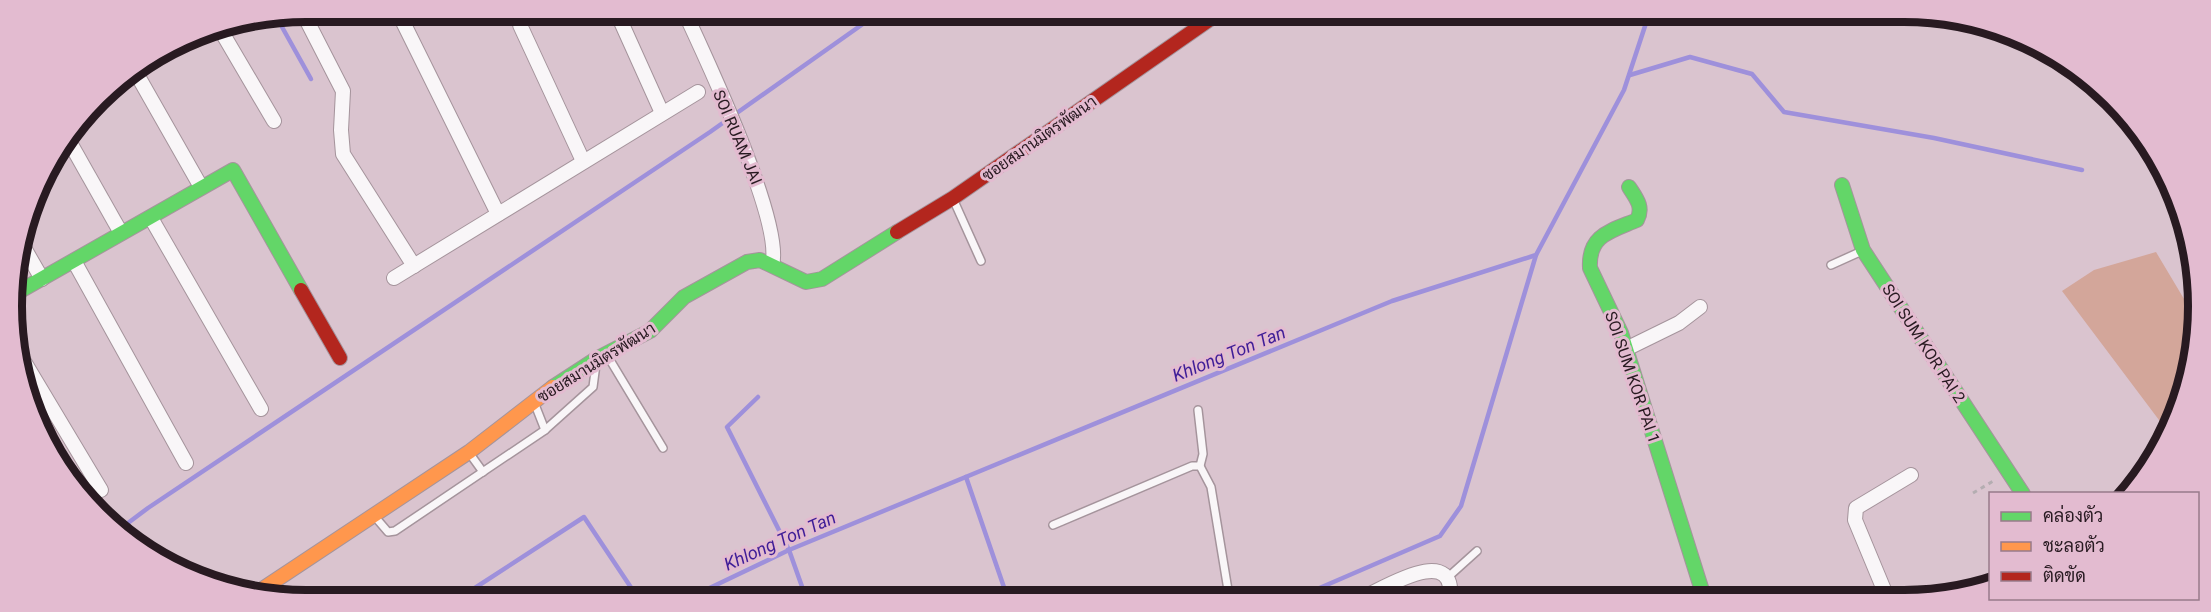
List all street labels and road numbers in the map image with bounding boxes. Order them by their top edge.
street label: SOI RUAM JAI [709,87,766,187]
street label: ซอยสมานมิตรพัฒนา [978,91,1100,185]
street label: SOI SUM KOR PAI 2 [1878,280,1969,406]
street label: SOI SUM KOR PAI 1 [1601,309,1664,446]
street label: ซอยสมานมิตรพัฒนา [533,318,659,406]

